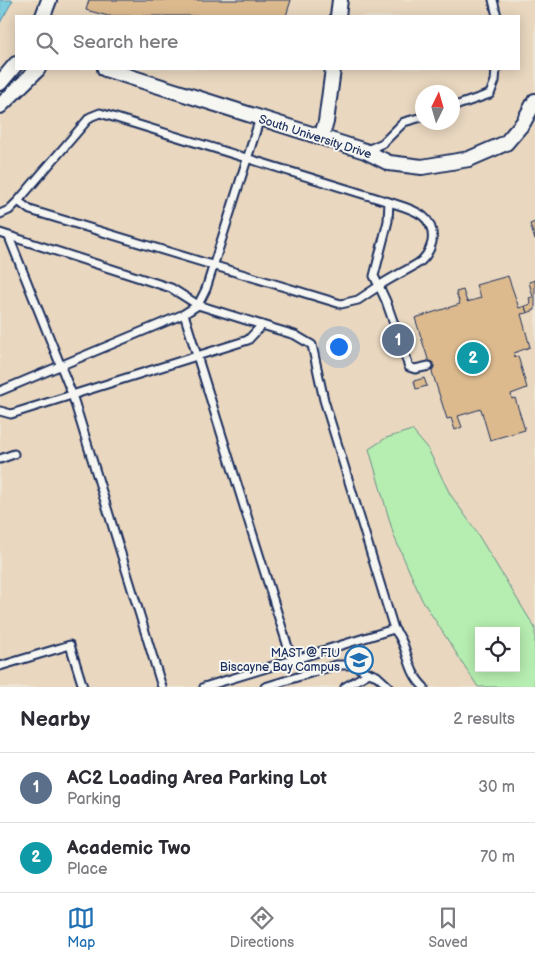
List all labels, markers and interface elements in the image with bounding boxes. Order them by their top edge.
search box [15,15,520,70]
icon: search [33,29,61,57]
text: Search here [73,31,178,54]
north arrow [415,85,460,130]
street label: South University Drive [257,112,373,162]
pin: 1 [382,321,414,359]
your location [326,334,352,360]
pin: 2 [457,339,489,377]
map controls [475,627,520,672]
button: locate [475,627,520,672]
school or university icon: MAST @ FIU Biscayne Bay Campus [344,645,374,675]
place label: MAST @ FIU Biscayne Bay Campus [220,646,340,675]
text: Nearby [20,707,90,732]
text: 2 results [453,710,515,729]
text: AC2 Loading Area Parking Lot [67,767,327,790]
text: 1 [33,778,39,797]
text: 30 m [478,778,515,797]
text: Parking [67,790,121,809]
text: Academic Two [67,837,191,860]
text: 2 [31,848,41,867]
text: 70 m [480,848,515,867]
text: Place [67,860,108,879]
tab: Map [67,904,95,951]
tab: Directions [230,904,294,951]
tab: Saved [428,904,468,951]

